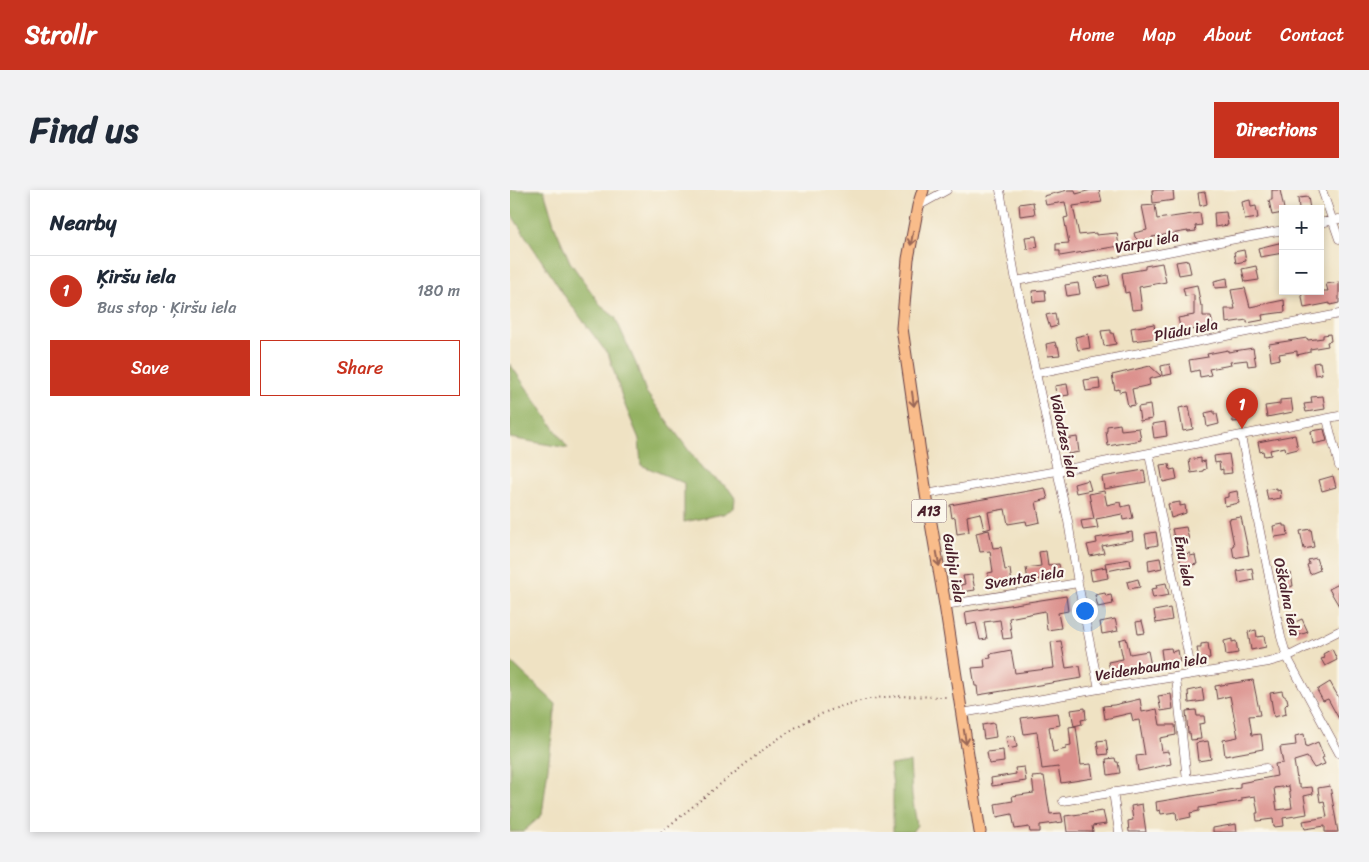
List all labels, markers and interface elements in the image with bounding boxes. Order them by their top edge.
text: Strollr [25,14,96,56]
text: Home [1070,19,1115,51]
text: Map [1143,19,1176,51]
text: About [1204,19,1252,51]
text: Contact [1280,19,1344,51]
text: Find us [30,99,138,161]
button: Directions [1214,102,1339,158]
text: Nearby [50,204,116,242]
map controls [1279,205,1324,295]
button: + [1279,205,1324,250]
street label: Vārpu iela [1113,223,1182,261]
one-way arrow [907,229,917,245]
button: − [1279,250,1324,295]
text: Ķiršu iela [97,260,175,293]
text: 1 [63,276,69,305]
text: 180 m [417,276,460,305]
text: Bus stop · Ķiršu iela [97,293,236,322]
street label: Plūdu iela [1152,311,1221,349]
button: Save [50,340,250,396]
button: Share [260,340,460,396]
pin: 1 [1226,388,1258,429]
one-way arrow [908,390,918,406]
street label: Vālodzes iela [1043,392,1086,480]
road number: A13 [912,500,946,522]
street label: Gulbju iela [935,531,973,605]
street label: Ēnu iela [1166,533,1202,589]
one-way arrow [933,551,943,567]
street label: Oškalna iela [1266,555,1308,639]
street label: Sventas iela [982,559,1066,597]
your location [1072,598,1098,624]
street label: Veidenbauma iela [1093,645,1209,689]
one-way arrow [960,729,970,745]

